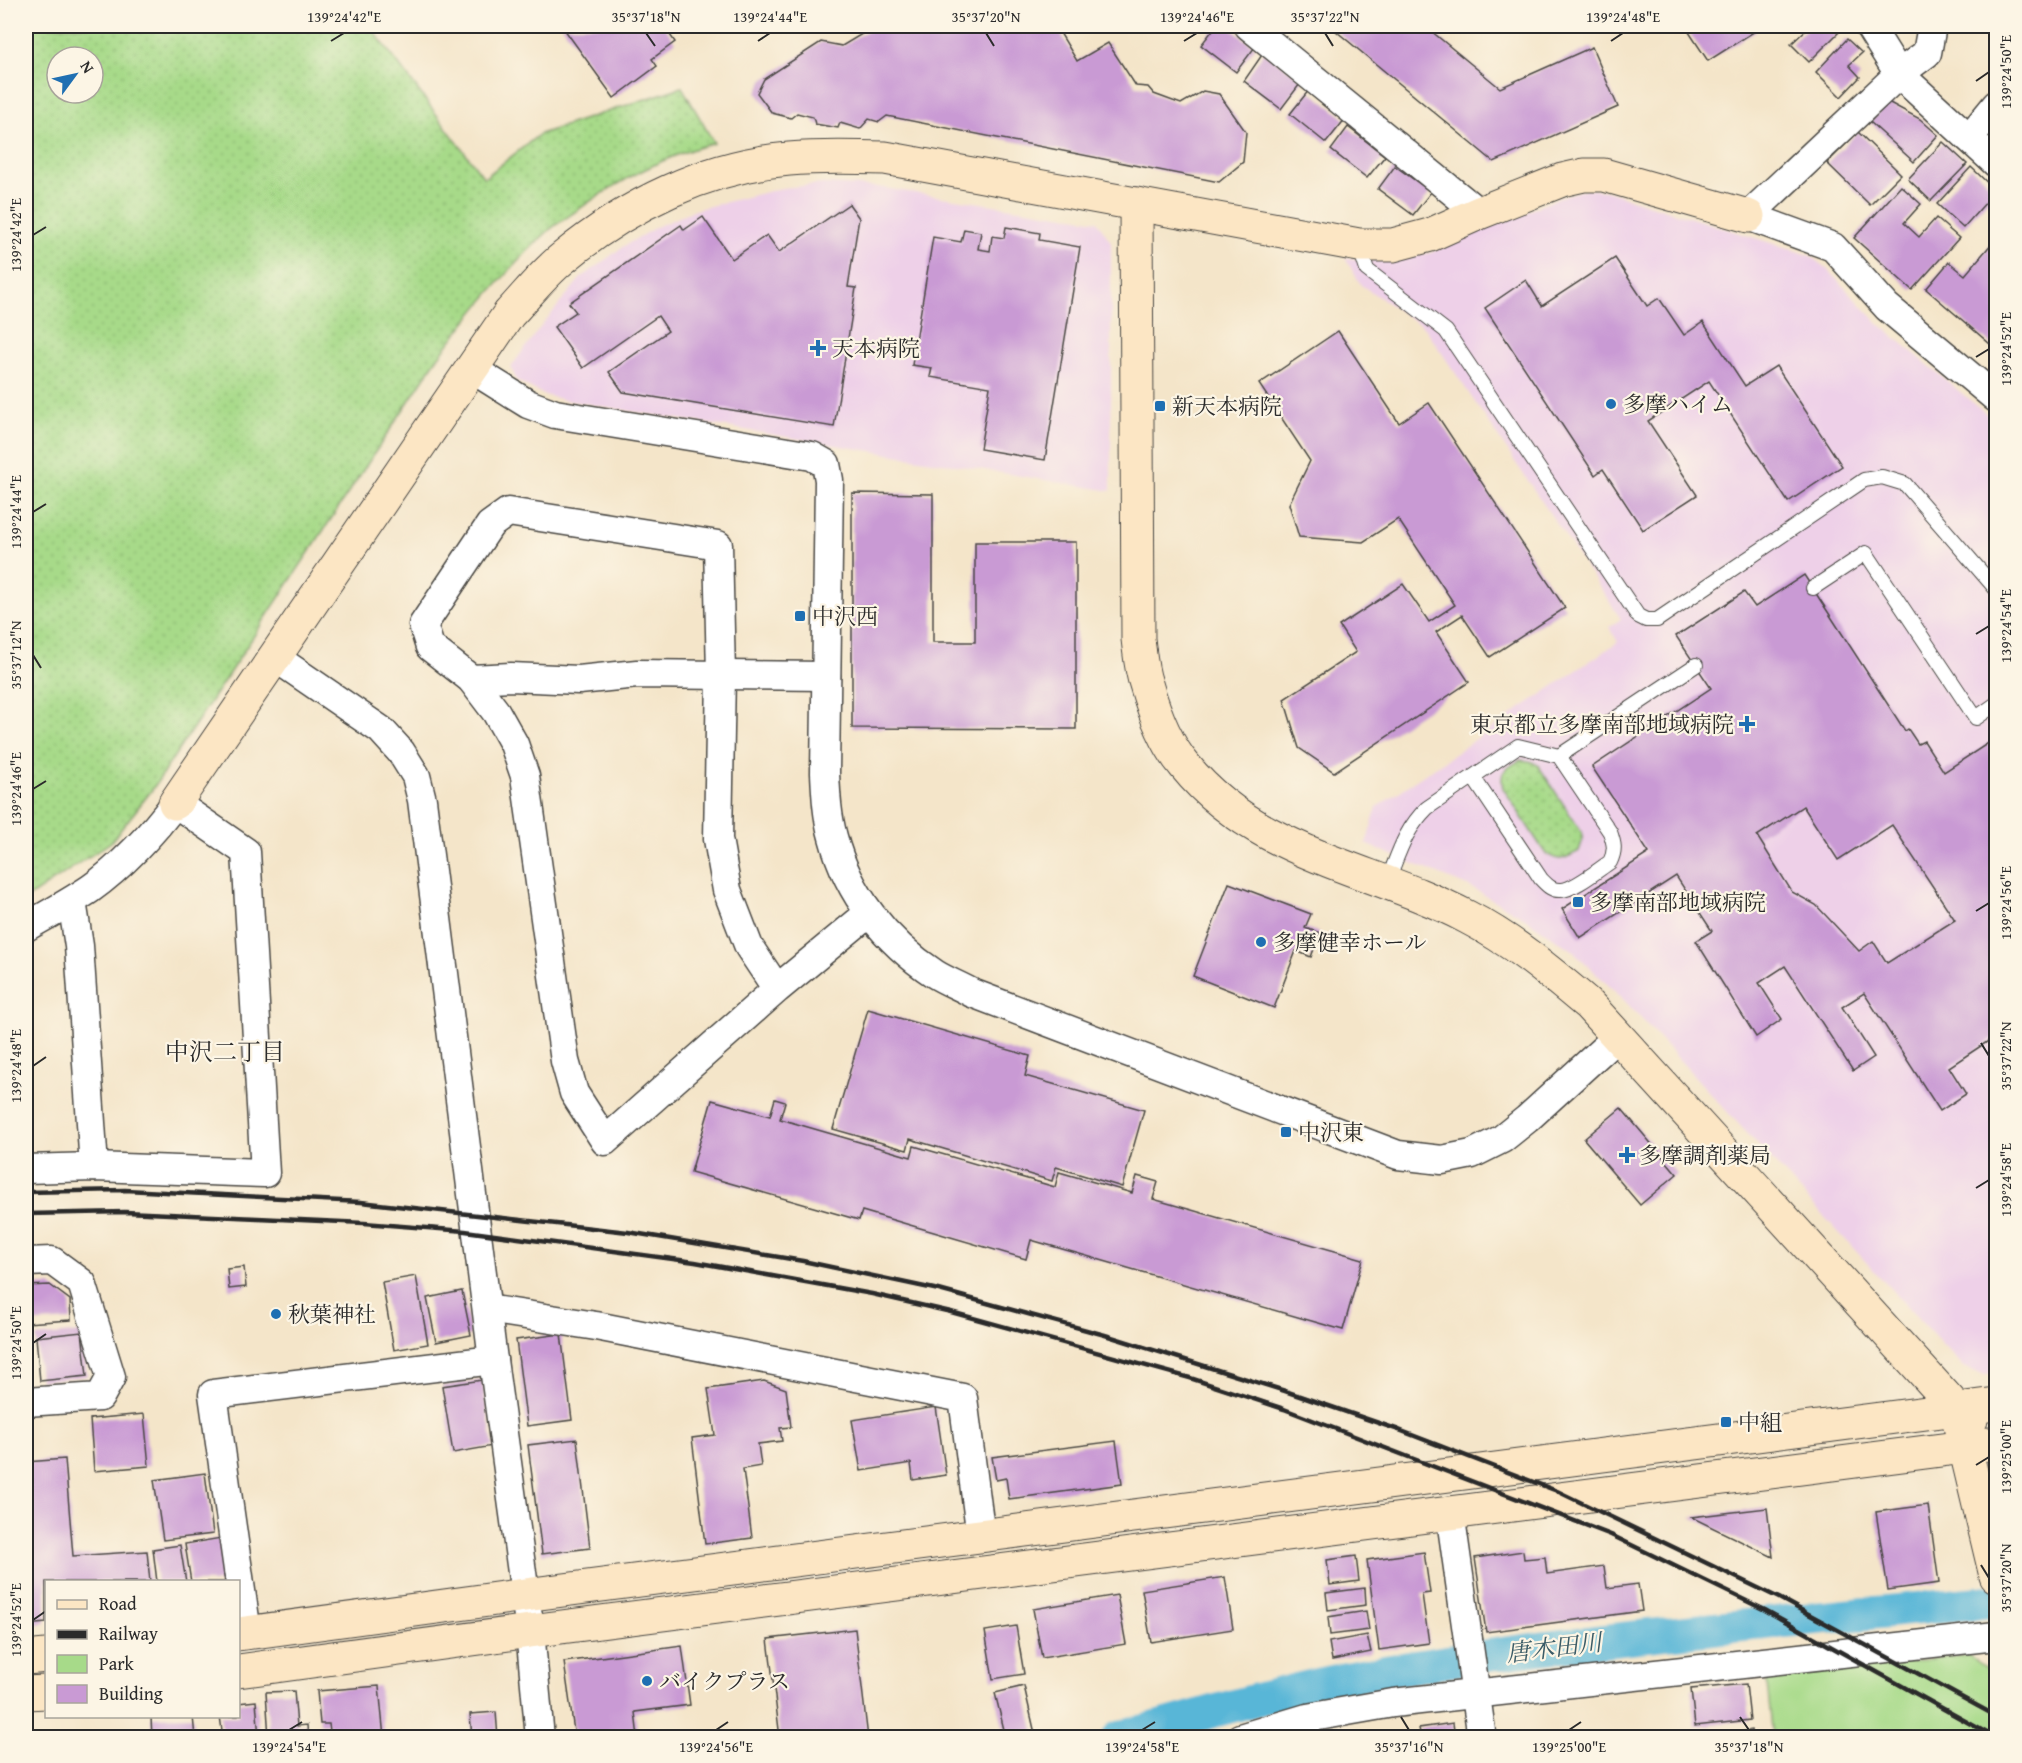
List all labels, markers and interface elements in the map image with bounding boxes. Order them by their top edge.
text: 139°24'42"E [307,6,381,27]
text: 35°37'18"N [612,6,681,27]
text: 139°24'44"E [733,6,807,27]
text: 35°37'20"N [952,6,1021,27]
text: 139°24'46"E [1160,6,1234,27]
text: 35°37'22"N [1291,6,1360,27]
text: 139°24'48"E [1586,6,1660,27]
text: 139°24'50"E [1995,35,2016,109]
north arrow [45,45,105,105]
text: N [75,56,101,78]
text: 139°24'42"E [5,198,26,272]
text: 139°24'52"E [1995,312,2016,386]
place label: 天本病院 [832,332,920,364]
marker: 天本病院 [809,339,827,357]
place label: 多摩ハイム [1623,388,1733,420]
place label: 新天本病院 [1172,390,1282,422]
marker: 多摩ハイム [1604,397,1618,411]
marker: 新天本病院 [1153,399,1167,413]
text: 139°24'44"E [5,475,26,549]
text: 139°24'54"E [1995,589,2016,663]
place label: 中沢西 [812,600,878,632]
marker: 中沢西 [793,609,807,623]
text: 35°37'12"N [5,620,26,689]
place label: 東京都立多摩南部地域病院 [1470,708,1734,740]
marker: 東京都立多摩南部地域病院 [1738,715,1756,733]
text: 139°24'46"E [5,752,26,826]
text: 139°24'56"E [1995,866,2016,940]
place label: 多摩南部地域病院 [1590,886,1766,918]
marker: 多摩南部地域病院 [1571,895,1585,909]
place label: 多摩健幸ホール [1273,926,1427,958]
marker: 多摩健幸ホール [1254,935,1268,949]
text: 35°37'22"N [1995,1021,2016,1090]
text: 139°24'48"E [5,1029,26,1103]
district label: 中沢二丁目 [165,1034,285,1069]
place label: 中沢東 [1298,1116,1364,1148]
marker: 中沢東 [1279,1125,1293,1139]
place label: 多摩調剤薬局 [1639,1139,1771,1171]
text: 139°24'58"E [1995,1143,2016,1217]
marker: 多摩調剤薬局 [1620,1148,1634,1162]
place label: 秋葉神社 [288,1298,376,1330]
text: 139°24'50"E [5,1306,26,1380]
marker: 秋葉神社 [269,1307,283,1321]
place label: 中組 [1738,1406,1782,1438]
marker: 中組 [1719,1415,1733,1429]
text: 139°25'00"E [1995,1420,2016,1494]
text: 35°37'20"N [1995,1543,2016,1612]
legend [45,1580,240,1718]
text: 139°24'52"E [5,1583,26,1657]
text: Road [99,1590,137,1617]
text: Railway [99,1620,158,1647]
water label: 唐木田川 [1504,1624,1607,1671]
text: Park [99,1650,135,1677]
place label: バイクプラス [659,1665,790,1697]
marker: バイクプラス [640,1674,654,1688]
text: Building [99,1680,163,1707]
text: 139°24'54"E [252,1736,326,1757]
text: 139°24'56"E [679,1736,753,1757]
text: 139°24'58"E [1105,1736,1179,1757]
text: 35°37'16"N [1375,1736,1444,1757]
text: 139°25'00"E [1532,1736,1606,1757]
text: 35°37'18"N [1715,1736,1784,1757]

